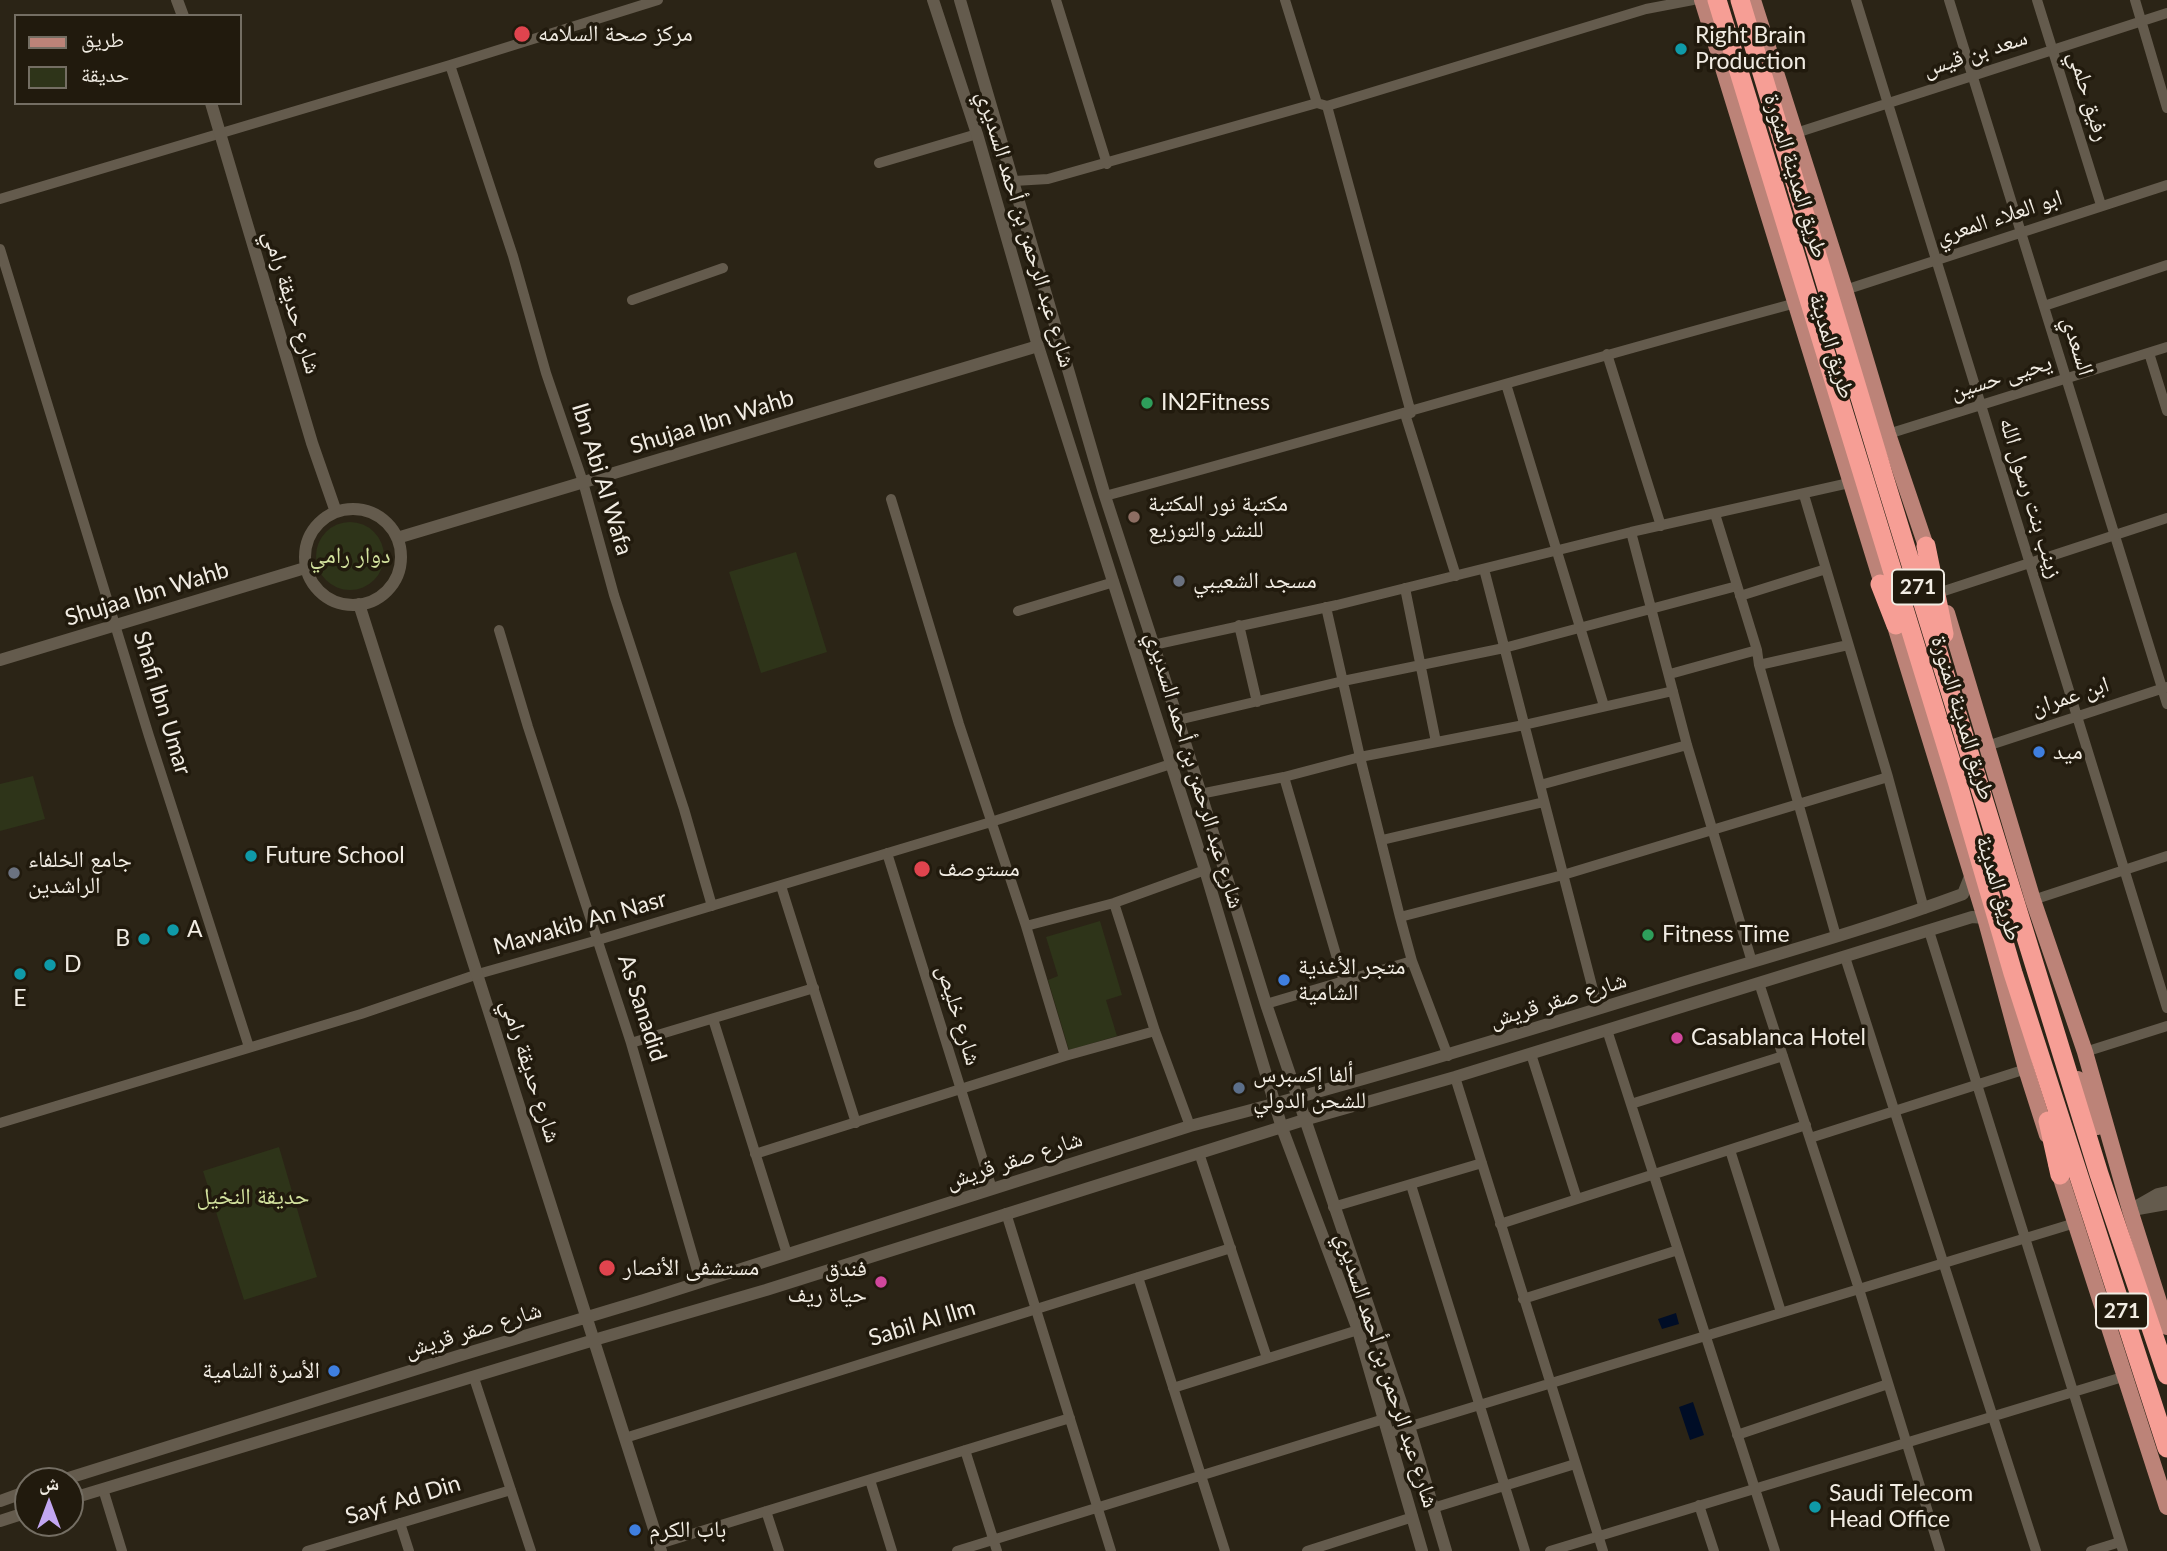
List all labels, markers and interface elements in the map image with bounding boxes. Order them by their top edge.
legend [14,14,242,105]
place label: مركز صحة السلامه [538,20,693,48]
place label: Right Brain Production [1695,22,1806,76]
street label: سعد بن قيس [1919,23,2031,83]
marker: مركز صحة السلامه [512,24,532,44]
text: طريق [81,26,124,51]
marker: Right Brain Production [1673,41,1689,57]
street label: رفيق حلمي [2062,47,2116,145]
text: حديقة [81,61,129,86]
street label: شارع عبد الرحمن بن أحمد السديري [971,87,1081,371]
street label: طريق المدينة المنورة [1758,91,1834,261]
street label: ابو العلاء المعري [1932,184,2066,250]
street label: شارع حديقة رامي [257,227,327,377]
street label: طريق المدينة [1803,290,1861,402]
street label: السعدي [2056,313,2100,379]
street label: يحيى حسين [1947,348,2055,406]
street label: Shujaa Ibn Wahb [627,384,797,460]
place label: IN2Fitness [1161,389,1270,417]
marker: IN2Fitness [1139,395,1155,411]
street label: Ibn Abi Al Wafa [566,400,638,558]
street label: زينب بنت رسول الله [1993,414,2069,582]
place label: مكتبة نور المكتبة للنشر والتوزيع [1148,490,1288,544]
marker: مكتبة نور المكتبة للنشر والتوزيع [1126,509,1142,525]
park label: دوار رامي [309,542,391,570]
street label: Shujaa Ibn Wahb [62,556,232,632]
place label: مسجد الشعيبي [1193,567,1317,595]
road number: 271 [1892,570,1944,604]
marker: مسجد الشعيبي [1171,573,1187,589]
street label: Shafi Ibn Umar [127,628,197,778]
street label: شارع عبد الرحمن بن أحمد السديري [1140,628,1250,912]
street label: طريق المدينة المنورة [1925,633,2001,803]
street label: ابن عمران [2027,670,2113,722]
place label: ميد [2053,738,2083,766]
marker: ميد [2031,744,2047,760]
street label: طريق المدينة [1970,832,2028,944]
place label: Future School [265,842,405,870]
place label: جامع الخلفاء الراشدين [28,846,132,900]
marker: Future School [243,848,259,864]
place label: مستوصف [938,855,1020,883]
marker: مستوصف [912,859,932,879]
marker: جامع الخلفاء الراشدين [6,865,22,881]
street label: Mawakib An Nasr [490,885,670,961]
place label: A [187,916,203,944]
place label: Fitness Time [1662,921,1790,949]
marker: A [165,922,181,938]
place label: B [115,925,130,953]
marker: Fitness Time [1640,927,1656,943]
marker: B [136,931,152,947]
place label: D [64,951,81,979]
street label: As Sanadid [612,951,672,1065]
place label: متجر الأغذية الشامية [1298,953,1405,1007]
marker: D [42,957,58,973]
street label: شارع خليص [931,962,987,1068]
marker: E [12,966,28,982]
street label: شارع صقر قريش [1486,966,1630,1034]
marker: متجر الأغذية الشامية [1276,972,1292,988]
place label: E [13,985,27,1013]
street label: شارع حديقة رامي [495,996,567,1146]
place label: Casablanca Hotel [1691,1024,1866,1052]
marker: Casablanca Hotel [1669,1030,1685,1046]
place label: ألفا إكسبرس للشحن الدولي [1253,1061,1366,1115]
marker: ألفا إكسبرس للشحن الدولي [1231,1080,1247,1096]
street label: شارع صقر قريش [942,1125,1086,1195]
park label: حديقة النخيل [197,1183,309,1211]
street label: شارع عبد الرحمن بن أحمد السديري [1329,1229,1445,1511]
place label: مستشفى الأنصار [623,1254,759,1282]
place label: فندق حياة ريف [787,1255,867,1309]
marker: مستشفى الأنصار [597,1258,617,1278]
marker: فندق حياة ريف [873,1274,889,1290]
street label: Sabil Al llm [865,1294,979,1352]
road number: 271 [2096,1294,2148,1328]
street label: شارع صقر قريش [401,1296,545,1364]
place label: الأسرة الشامية [202,1357,320,1385]
marker: الأسرة الشامية [326,1363,342,1379]
north arrow [14,1467,84,1537]
street label: Sayf Ad Din [342,1469,464,1531]
text: ش [39,1471,59,1494]
place label: Saudi Telecom Head Office [1829,1480,1973,1534]
marker: Saudi Telecom Head Office [1807,1499,1823,1515]
place label: باب الكرم [649,1516,726,1544]
marker: باب الكرم [627,1522,643,1538]

